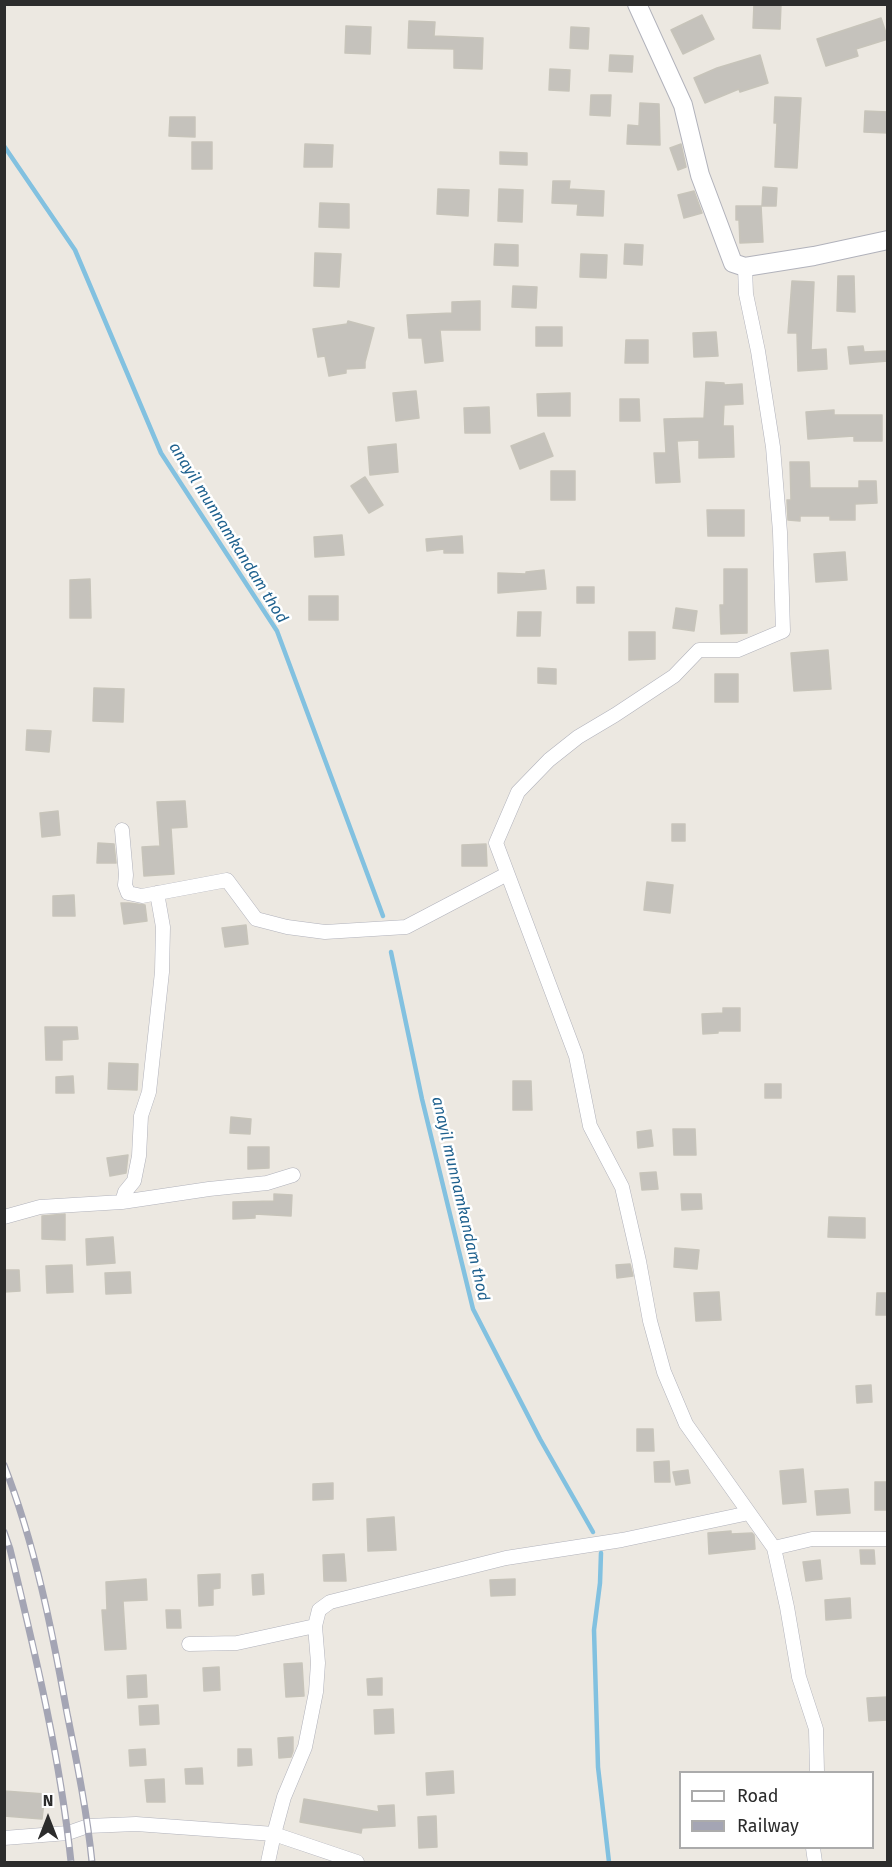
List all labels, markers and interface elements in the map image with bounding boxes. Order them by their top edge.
water label: anayil munnamkandam thod [164,439,292,627]
water label: anayil munnamkandam thod [427,1095,493,1303]
legend [679,1771,874,1849]
text: Road [737,1785,779,1807]
north arrow [18,1789,78,1849]
text: N [43,1791,53,1810]
text: Railway [737,1815,799,1837]

